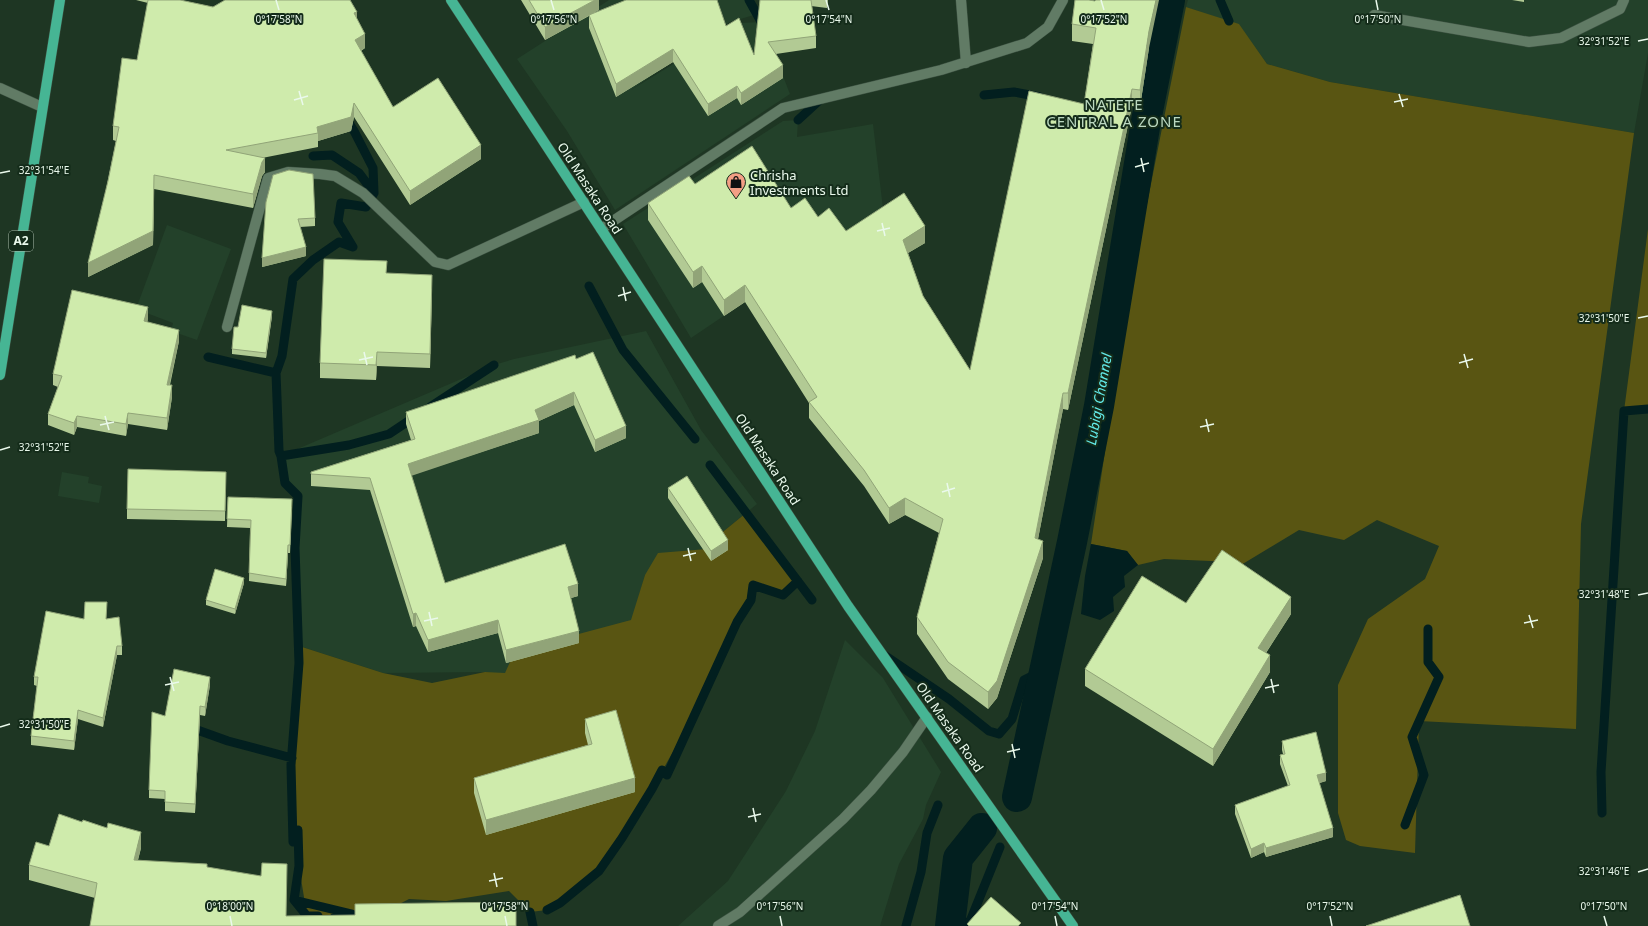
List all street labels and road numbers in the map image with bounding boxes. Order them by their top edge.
street label: Old Masaka Road [553,139,627,237]
road number: A2 [9,231,33,251]
street label: Old Masaka Road [731,410,805,508]
street label: Old Masaka Road [912,678,988,776]

